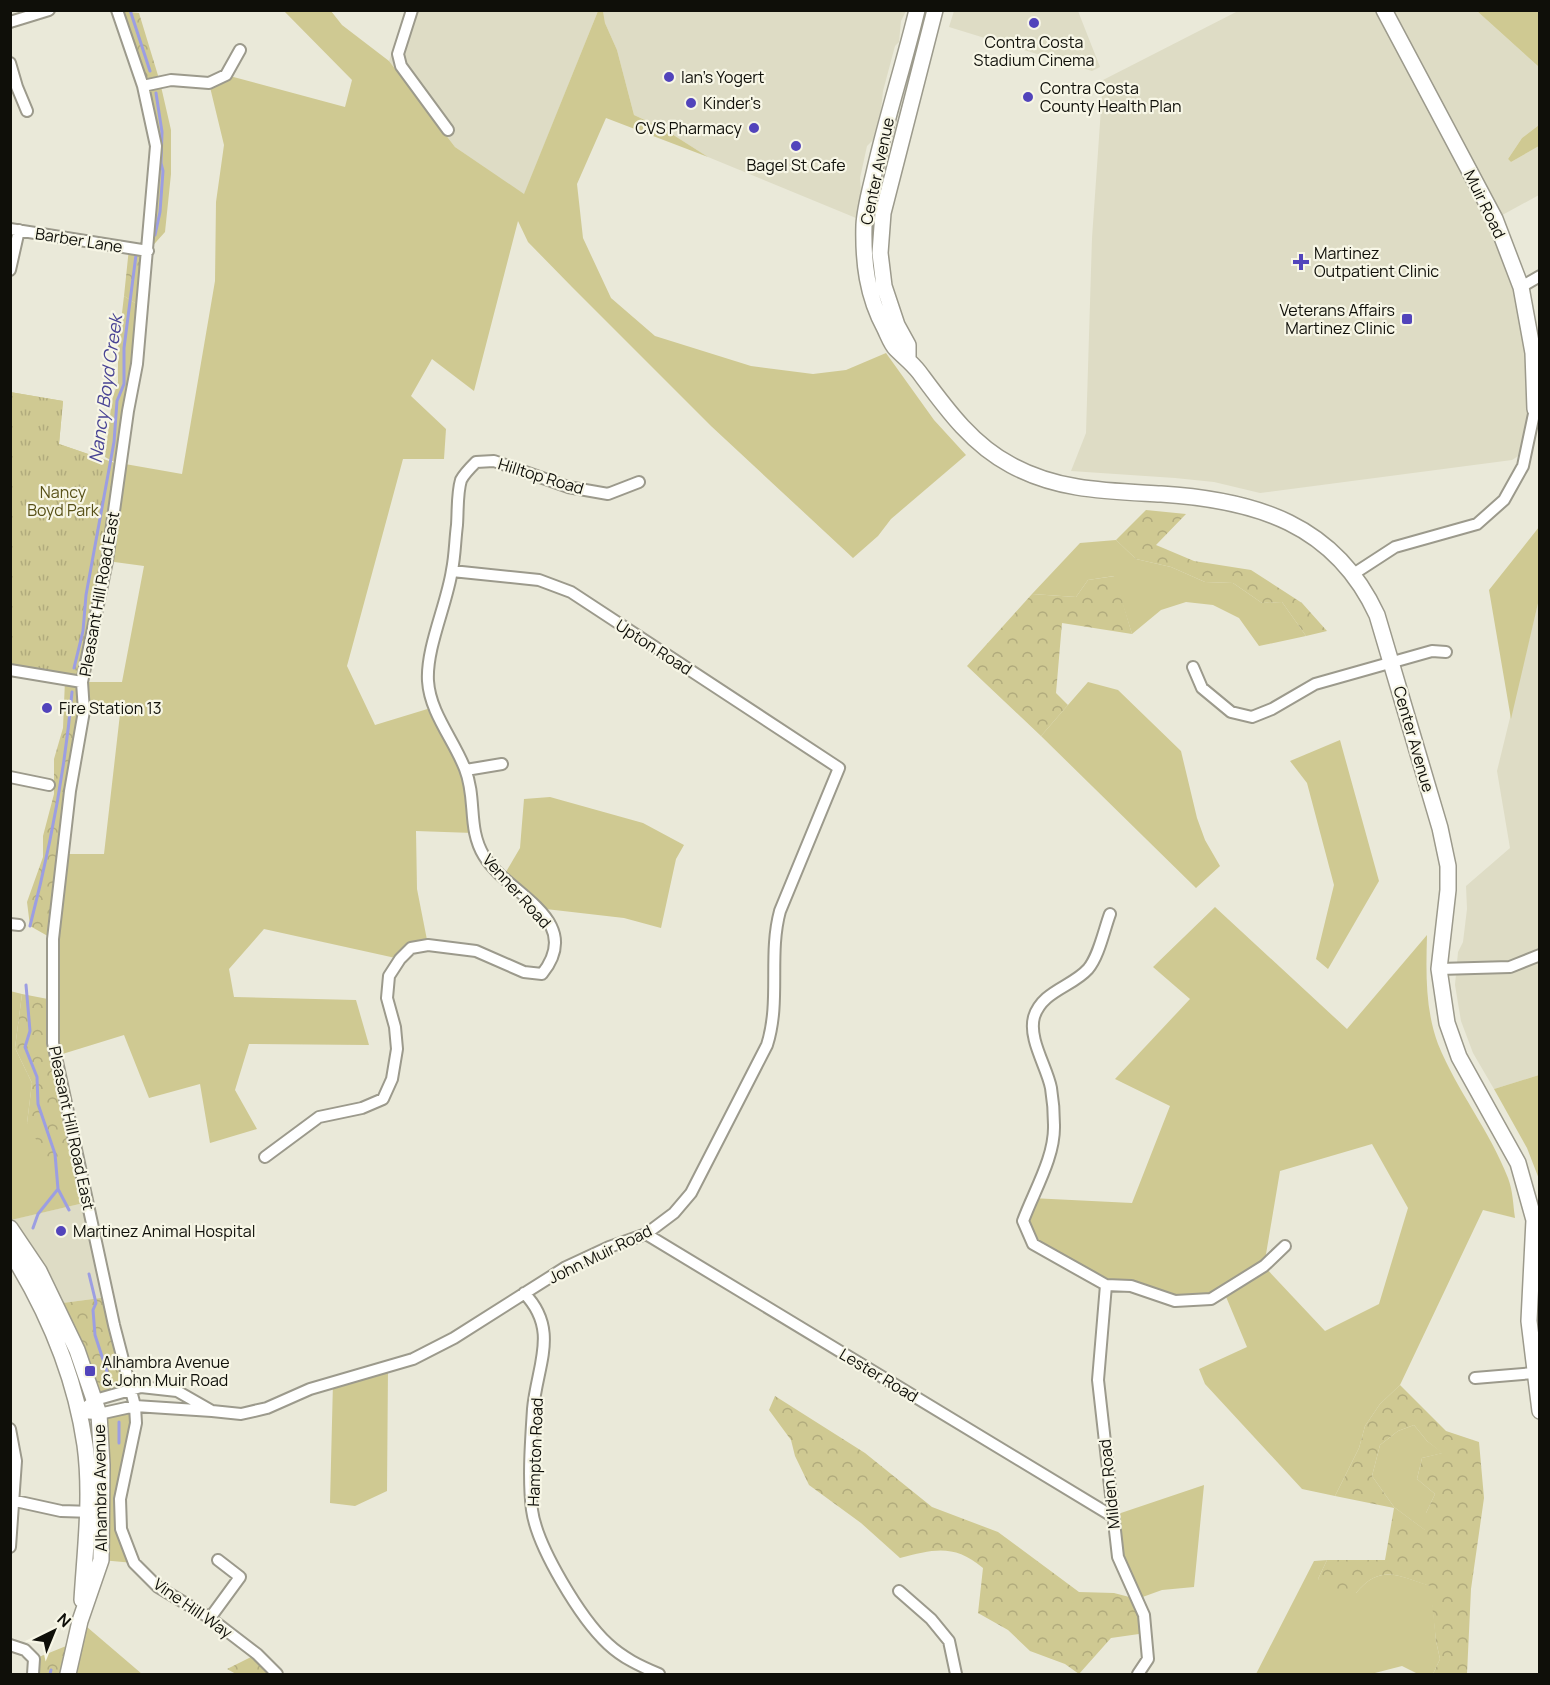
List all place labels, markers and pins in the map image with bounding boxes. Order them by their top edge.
marker: Contra Costa Stadium Cinema [1027,16,1041,30]
place label: Contra Costa Stadium Cinema [974,31,1094,71]
place label: Ian's Yogert [681,66,764,88]
marker: Ian's Yogert [662,70,676,84]
place label: Contra Costa County Health Plan [1040,77,1181,117]
marker: Contra Costa County Health Plan [1021,90,1035,104]
place label: Kinder's [703,92,761,114]
marker: Kinder's [684,96,698,110]
place label: CVS Pharmacy [635,117,743,139]
marker: CVS Pharmacy [747,121,761,135]
marker: Bagel St Cafe [789,139,803,153]
place label: Bagel St Cafe [747,154,845,176]
place label: Martinez Outpatient Clinic [1314,242,1439,282]
marker: Martinez Outpatient Clinic [1292,253,1310,271]
place label: Veterans Affairs Martinez Clinic [1280,299,1395,339]
marker: Veterans Affairs Martinez Clinic [1400,312,1414,326]
place label: Fire Station 13 [59,697,162,719]
marker: Fire Station 13 [40,701,54,715]
place label: Martinez Animal Hospital [73,1220,255,1242]
marker: Martinez Animal Hospital [54,1224,68,1238]
place label: Alhambra Avenue & John Muir Road [102,1351,230,1391]
marker: Alhambra Avenue & John Muir Road [83,1364,97,1378]

